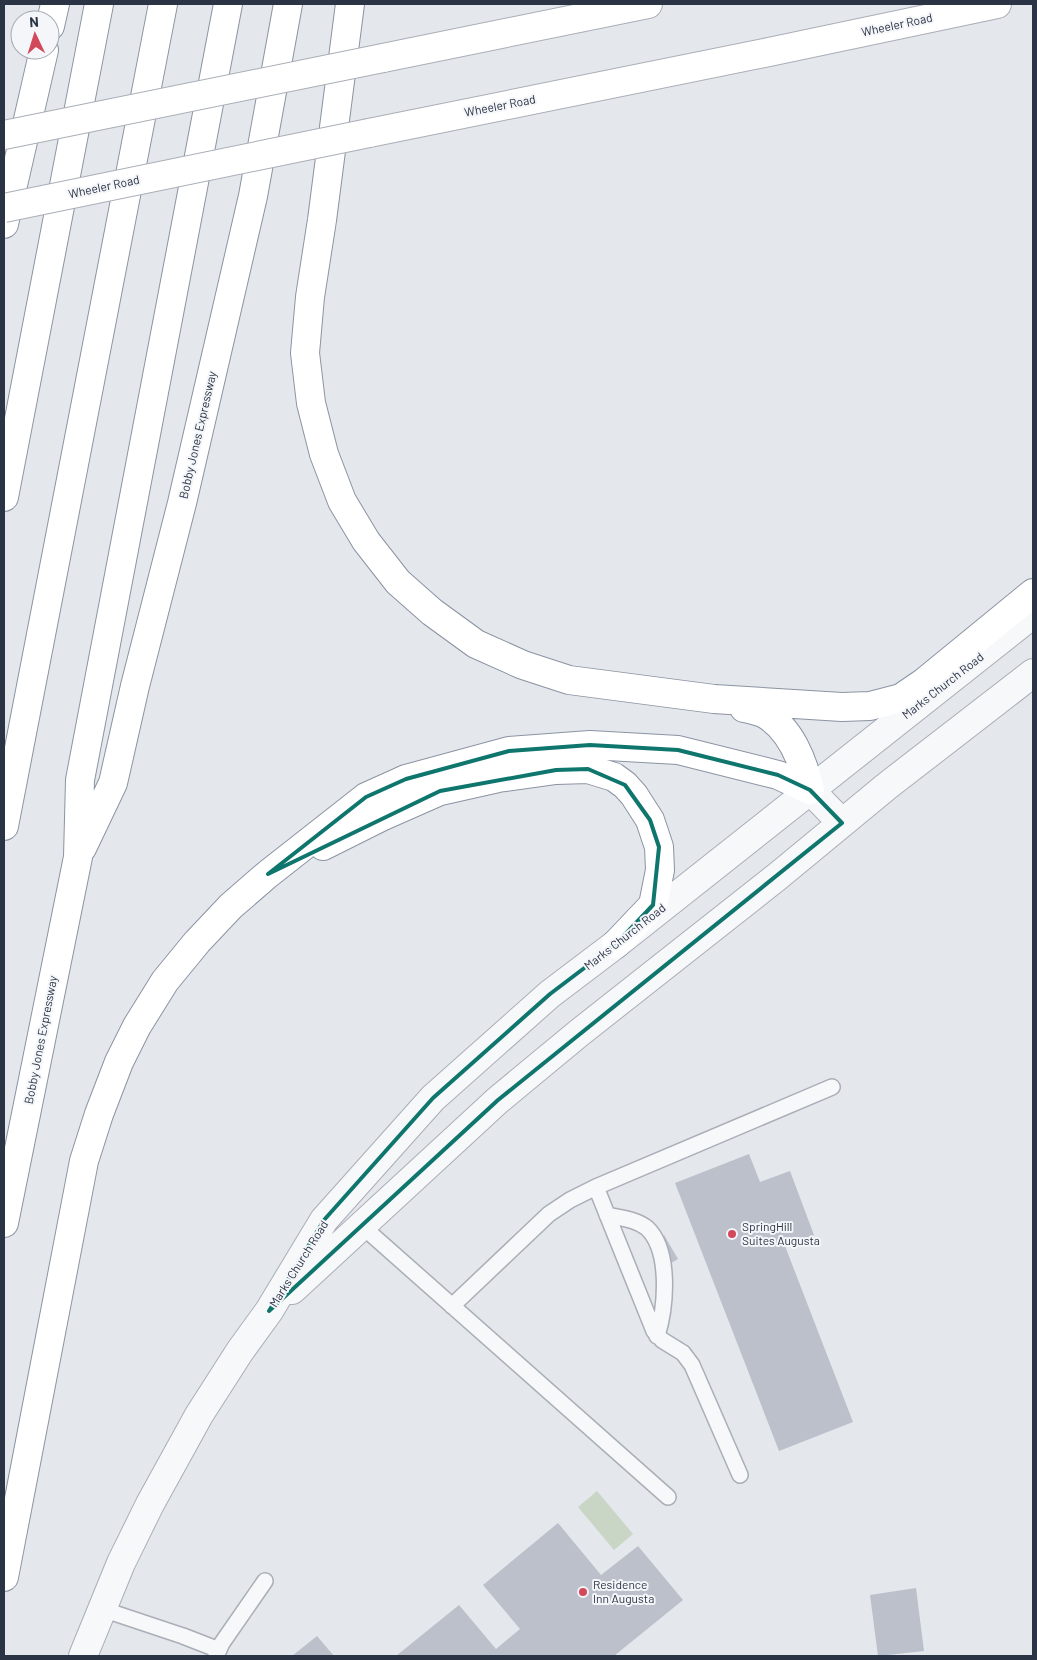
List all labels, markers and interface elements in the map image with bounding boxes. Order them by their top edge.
north arrow [10,10,60,60]
street label: Wheeler Road [860,10,934,38]
text: N [29,13,39,30]
street label: Wheeler Road [463,91,537,119]
street label: Wheeler Road [67,172,141,200]
street label: Bobby Jones Expressway [176,369,219,500]
street label: Marks Church Road [899,649,986,721]
street label: Marks Church Road [581,900,668,972]
street label: Bobby Jones Expressway [21,974,59,1105]
street label: Marks Church Road [266,1218,330,1309]
place label: SpringHill Suites Augusta [742,1219,820,1247]
marker: SpringHill Suites Augusta [726,1228,738,1240]
place label: Residence Inn Augusta [593,1577,654,1605]
marker: Residence Inn Augusta [577,1586,589,1598]

